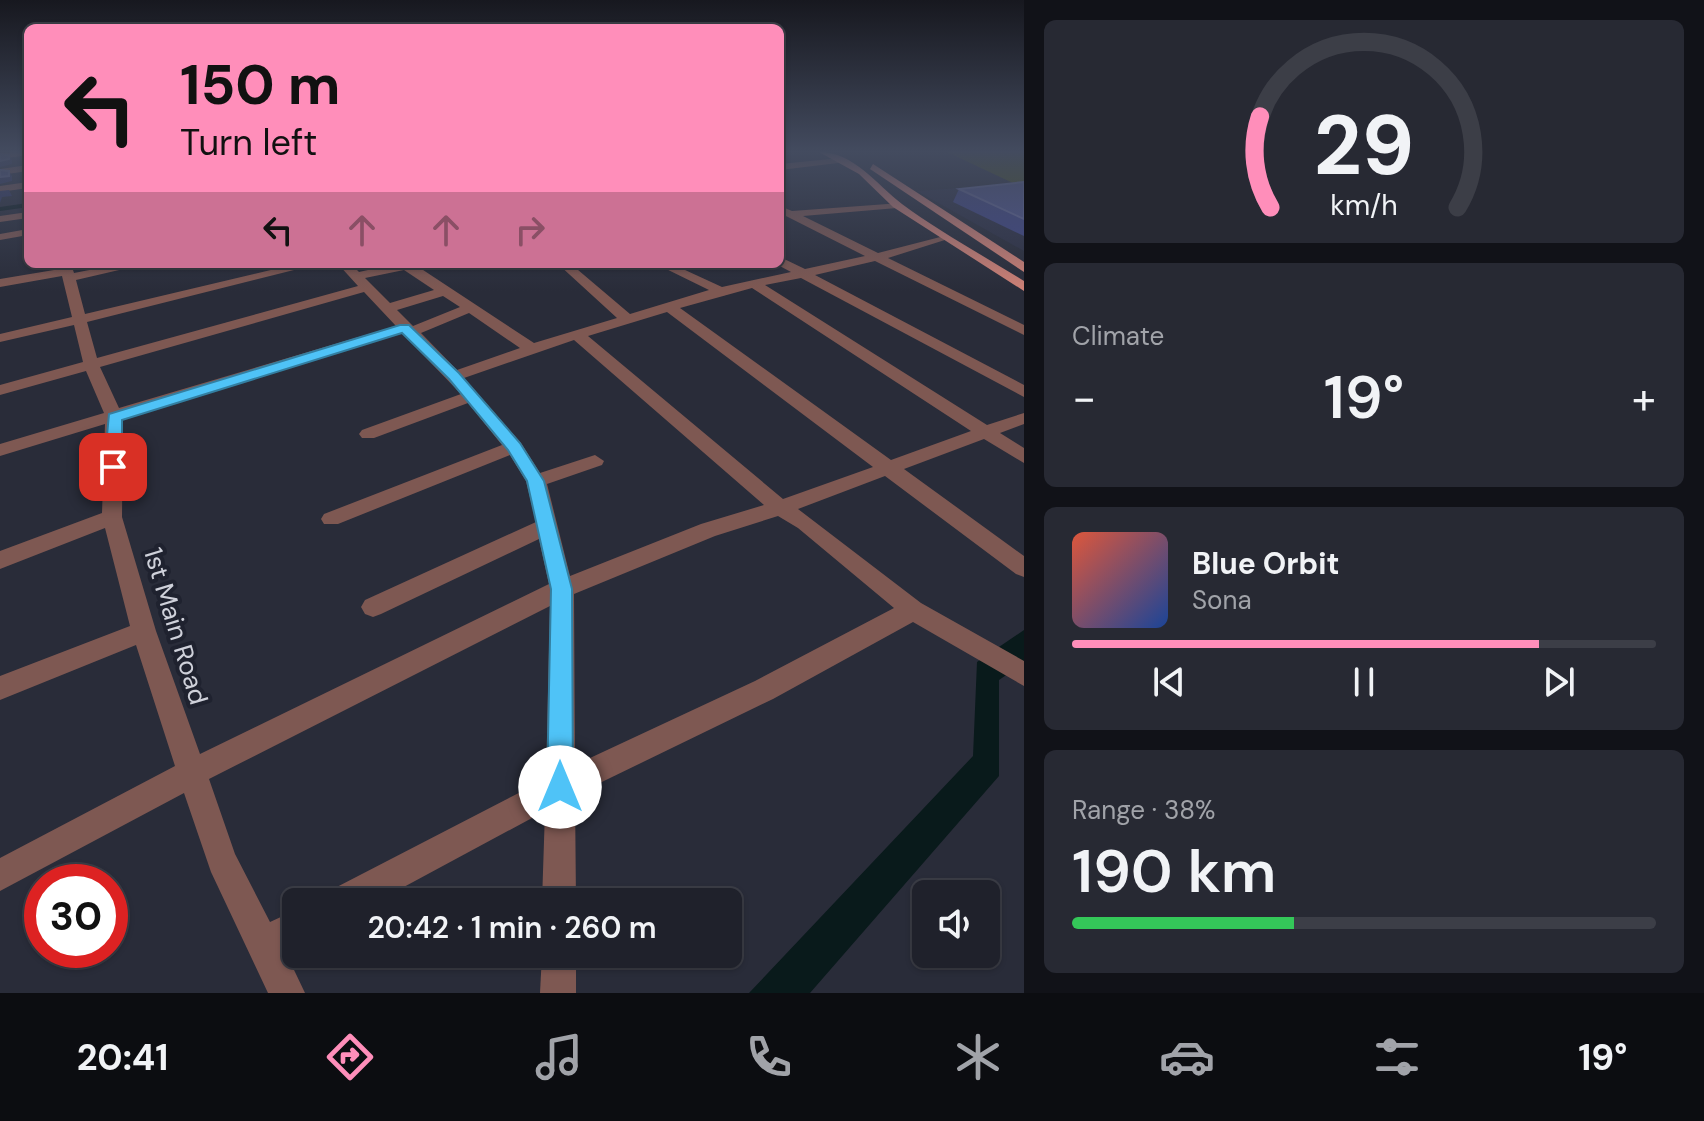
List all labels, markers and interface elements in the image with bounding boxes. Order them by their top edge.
text: 150 m [180,48,341,121]
icon: left [48,56,152,160]
text: 29 [1314,90,1414,199]
text: Turn left [180,119,317,166]
text: km/h [1330,187,1398,224]
icon: left [256,208,300,252]
icon: ahead [340,208,384,252]
icon: ahead [424,208,468,252]
icon: right [508,208,552,252]
text: Climate [1072,319,1164,353]
text: 19° [1324,358,1404,437]
text: − [1072,369,1096,427]
text: + [1632,369,1656,427]
pin [79,433,147,501]
icon: arrive [91,445,135,489]
street label: 1st Main Road [136,543,216,709]
text: Blue Orbit [1192,544,1339,583]
text: Sona [1192,583,1252,617]
icon: previous [1147,660,1191,704]
icon: pause [1342,660,1386,704]
icon: next [1537,660,1581,704]
position arrow [518,745,602,829]
text: Range · 38% [1072,793,1216,827]
text: 190 km [1072,832,1276,911]
speed limit sign: 30 [24,864,128,968]
map controls [912,880,1000,968]
button: sound [912,880,1000,968]
text: 20:42 · 1 min · 260 m [367,908,657,947]
icon: directions [322,1029,378,1085]
icon: music [531,1029,587,1085]
icon: phone [741,1029,797,1085]
icon: climate [950,1029,1006,1085]
icon: car [1159,1029,1215,1085]
icon: filters [1369,1029,1425,1085]
text: 20:41 [77,1034,168,1081]
text: 19° [1578,1034,1627,1081]

